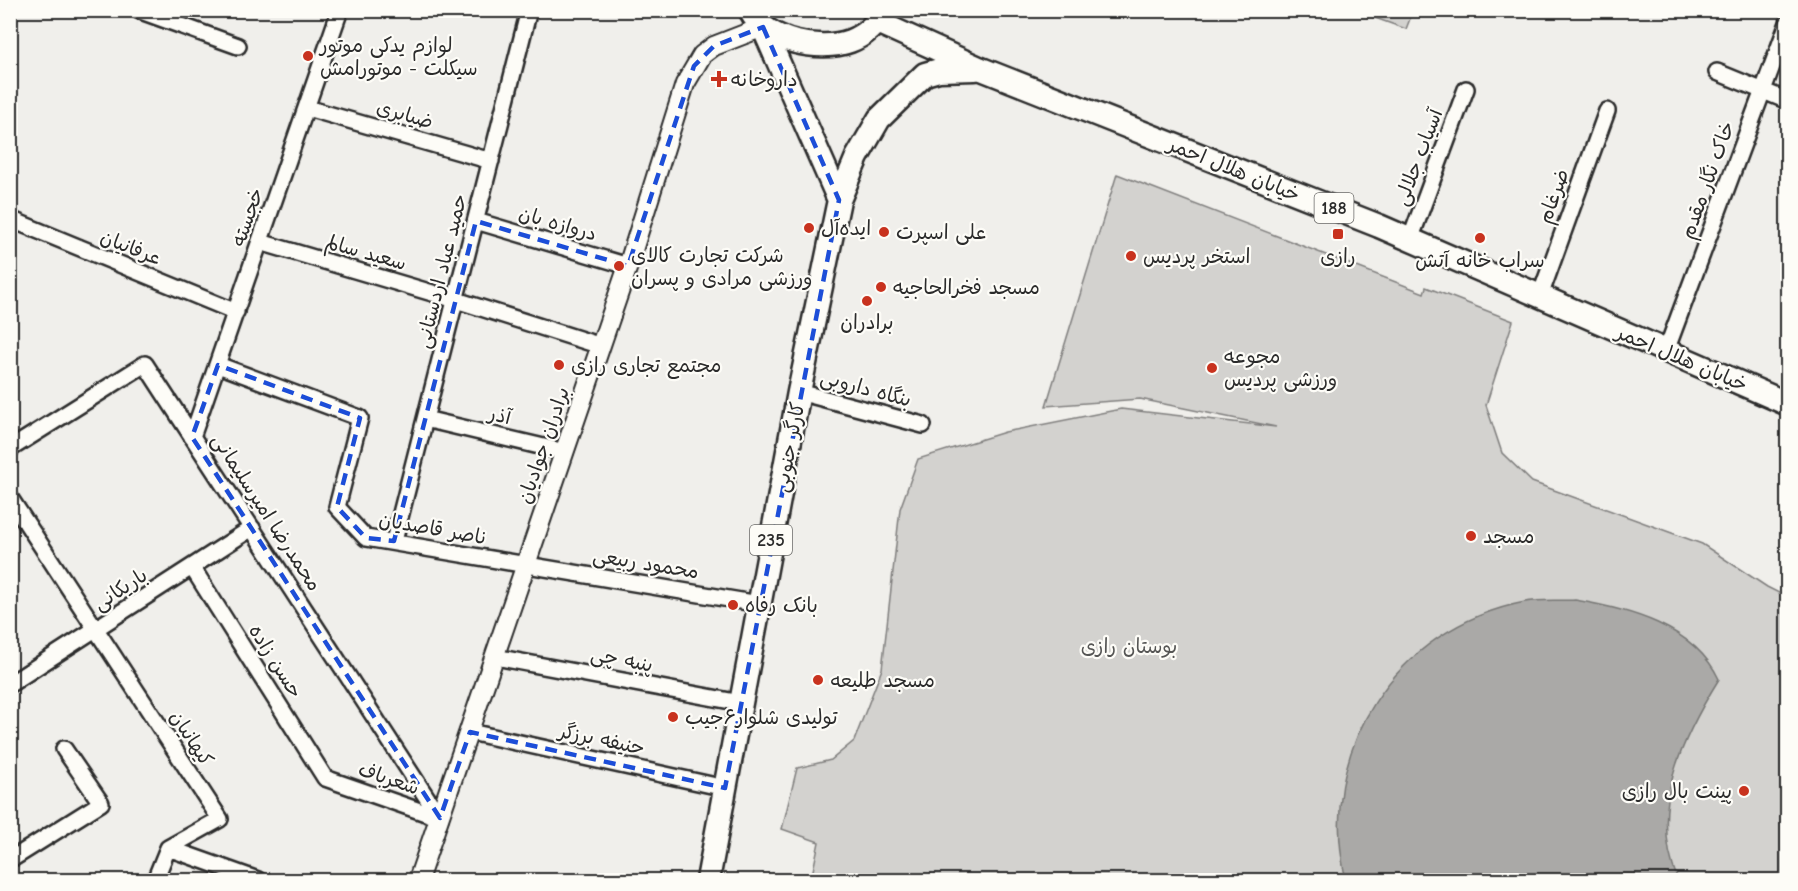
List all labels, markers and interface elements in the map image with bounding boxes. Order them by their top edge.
place label: لوازم یدکی موتور سیکلت - موتورامش [318,34,478,82]
marker: لوازم یدکی موتور سیکلت - موتورامش [301,49,315,63]
place label: داروخانه [731,68,798,92]
marker: داروخانه [712,72,726,86]
street label: ضیابری [374,95,436,134]
street label: آسیاب جلالی [1390,105,1449,209]
street label: خاک‌ نگار‌ مقدم [1676,118,1742,243]
street label: خیابان هلال احمر [1162,132,1303,206]
street label: ضرغام [1533,166,1577,228]
street label: خجسته [227,185,268,249]
street label: حمید عباد اردستانی [411,192,473,351]
road number: 188 [1314,193,1354,223]
street label: دروازه بان [516,201,600,246]
place label: ایده‌آل [821,217,871,240]
marker: ایده‌آل [802,221,816,235]
place label: علی اسپرت [896,221,986,245]
street label: عرفانیان [97,225,164,270]
marker: علی اسپرت [877,225,891,239]
marker: رازی [1331,227,1345,241]
street label: سعید سالم [322,230,409,278]
marker: سراب خانه آتش [1473,231,1487,245]
place label: شرکت تجارت کالای ورزشی مرادی و پسران [631,244,813,291]
place label: استخر پردیس [1143,245,1251,269]
place label: رازی [1320,245,1356,268]
marker: استخر پردیس [1124,249,1138,263]
place label: سراب خانه آتش [1415,249,1545,272]
marker: شرکت تجارت کالای ورزشی مرادی و پسران [612,259,626,273]
place label: مسجد فخرالحاجیه [893,276,1040,299]
marker: مسجد فخرالحاجیه [874,280,888,294]
marker: برادران [860,294,874,308]
place label: برادران [840,311,894,334]
street label: خیابان هلال احمر [1611,320,1751,397]
place label: مجوعه ورزشی پردیس [1224,345,1337,392]
place label: مجتمع تجاری رازی [571,354,721,380]
marker: مجتمع تجاری رازی [552,358,566,372]
marker: مجوعه ورزشی پردیس [1205,361,1219,375]
street label: بنگاه داروبی [818,365,914,413]
street label: برادران جوادیان [513,384,574,507]
street label: کارگر جنوبی [769,400,811,495]
street label: آذر [485,401,514,429]
street label: محمدرضا امیرسلیمانی [206,429,326,596]
street label: ناصر قاصدیان [377,508,489,549]
road number: 235 [750,525,792,555]
place label: مسجد [1483,525,1534,548]
marker: مسجد [1464,529,1478,543]
street label: محمود ربیعی [591,544,701,584]
street label: باریکانی [89,564,152,616]
place label: بانک رفاه [745,594,818,617]
marker: بانک رفاه [726,598,740,612]
street label: حسن زاده [244,620,307,702]
park label: بوستان رازی [1081,635,1177,658]
street label: پنبه چی [589,642,655,678]
place label: مسجد طلیعه [830,669,935,692]
marker: مسجد طلیعه [811,673,825,687]
street label: کیهانیان [165,706,218,770]
place label: تولیدی شلوار۶جیب [685,706,838,729]
marker: تولیدی شلوار۶جیب [666,710,680,724]
street label: حنیفه برزگر [555,719,647,760]
street label: شعرباف [355,757,422,800]
place label: پینت بال رازی [1622,780,1732,804]
marker: پینت بال رازی [1737,784,1751,798]

